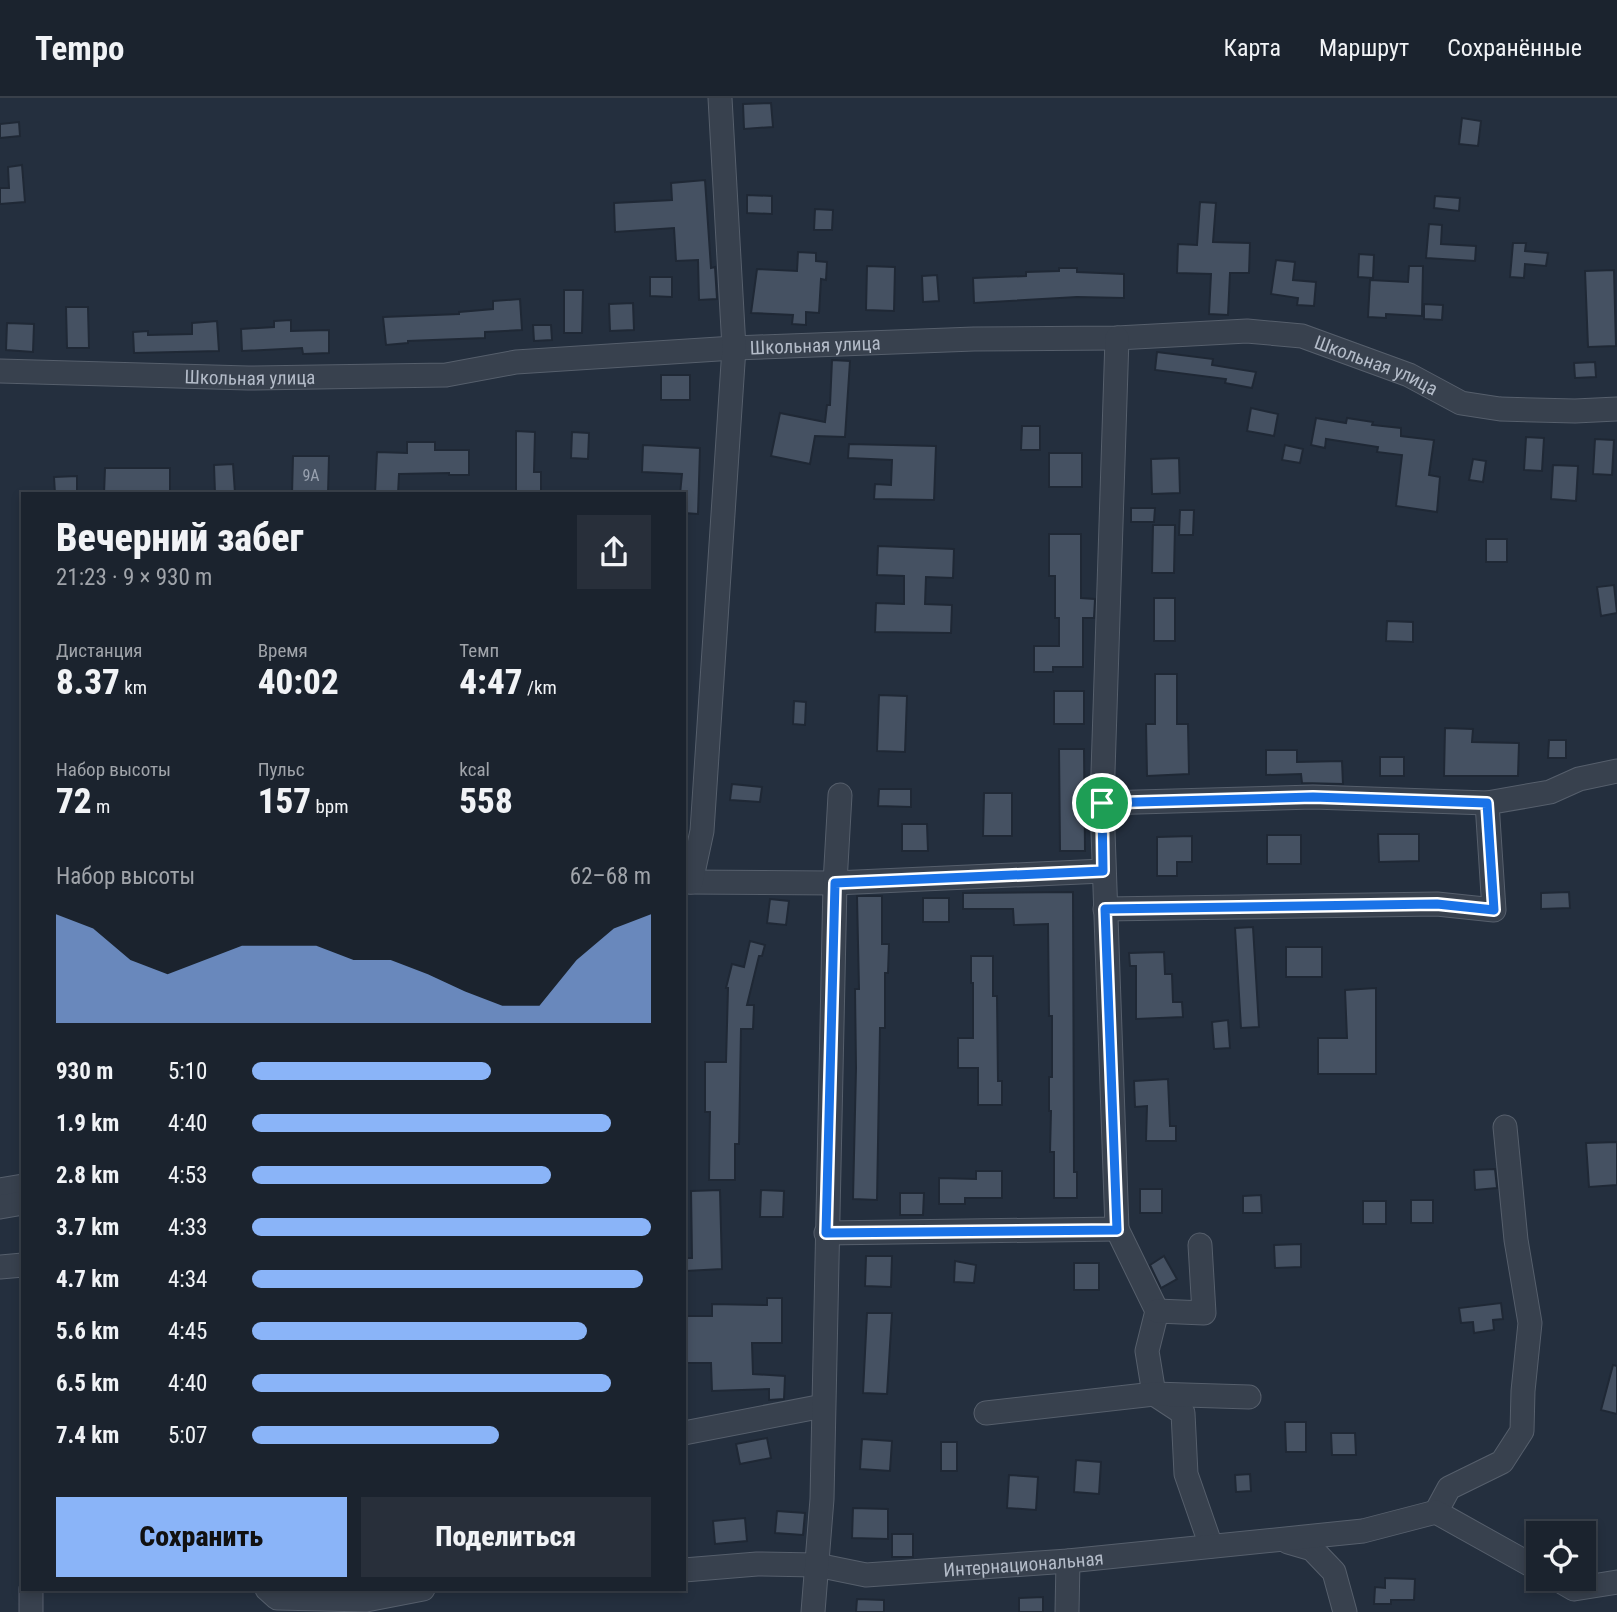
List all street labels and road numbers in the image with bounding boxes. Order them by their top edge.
street label: Школьная улица [1311,331,1442,400]
street label: Школьная улица [749,332,881,359]
street label: Школьная улица [184,365,316,390]
street label: Интернациональная [942,1546,1105,1582]

